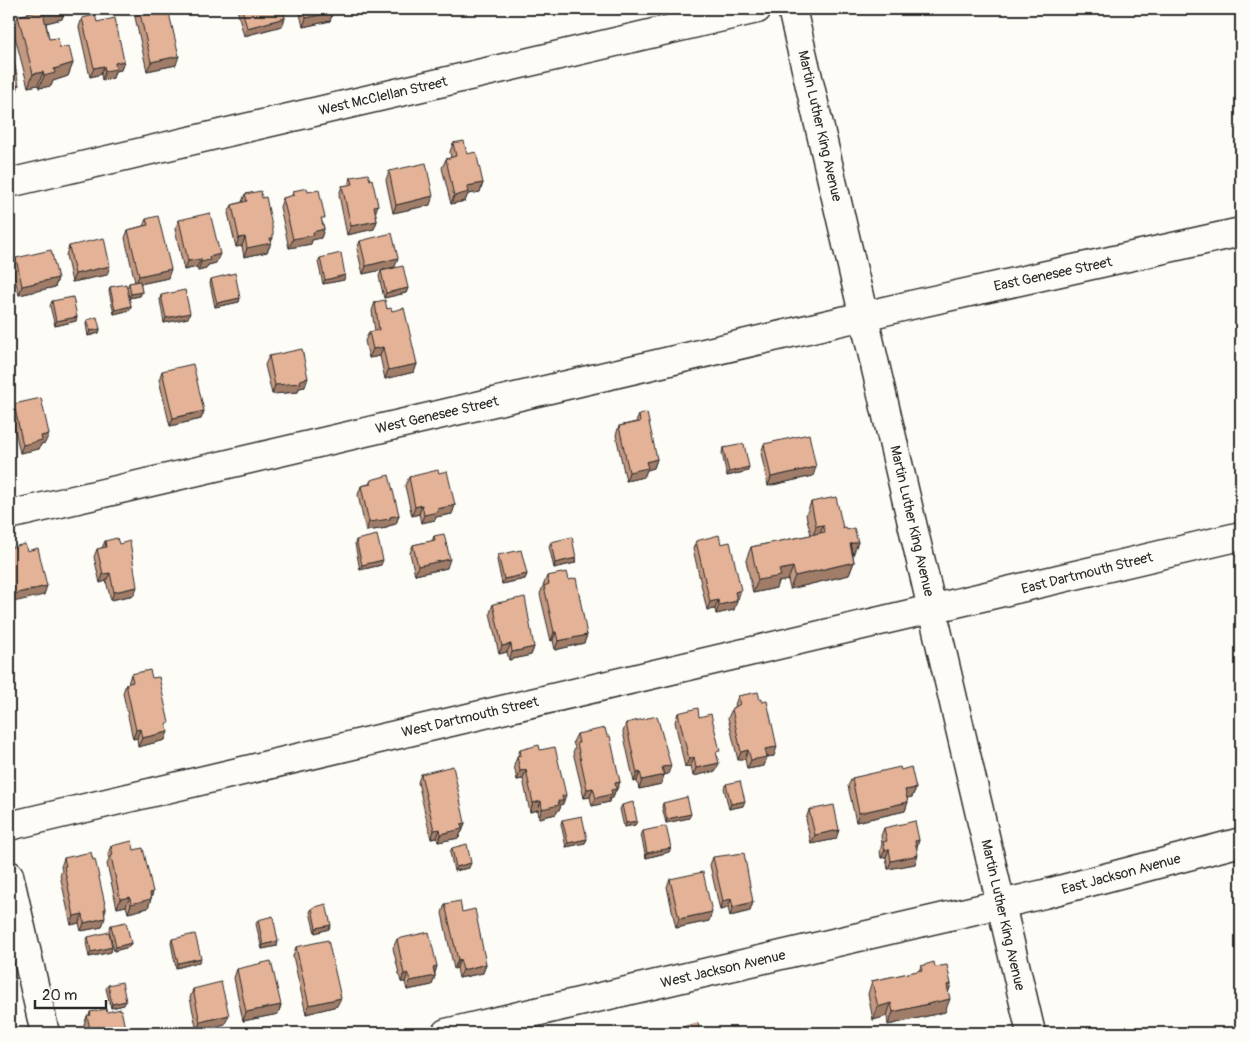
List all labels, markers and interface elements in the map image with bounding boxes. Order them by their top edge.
street label: Martin Luther King Avenue [794,49,846,203]
street label: West McClellan Street [317,73,449,119]
street label: East Genesee Street [992,253,1114,295]
street label: West Genesee Street [374,393,500,437]
street label: Martin Luther King Avenue [886,444,938,598]
street label: East Dartmouth Street [1020,548,1155,598]
street label: West Dartmouth Street [400,693,540,741]
street label: Martin Luther King Avenue [977,838,1029,992]
street label: East Jackson Avenue [1060,850,1182,898]
street label: West Jackson Avenue [659,946,787,992]
scale bar [35,977,106,1009]
text: 20 m [42,986,77,1005]

